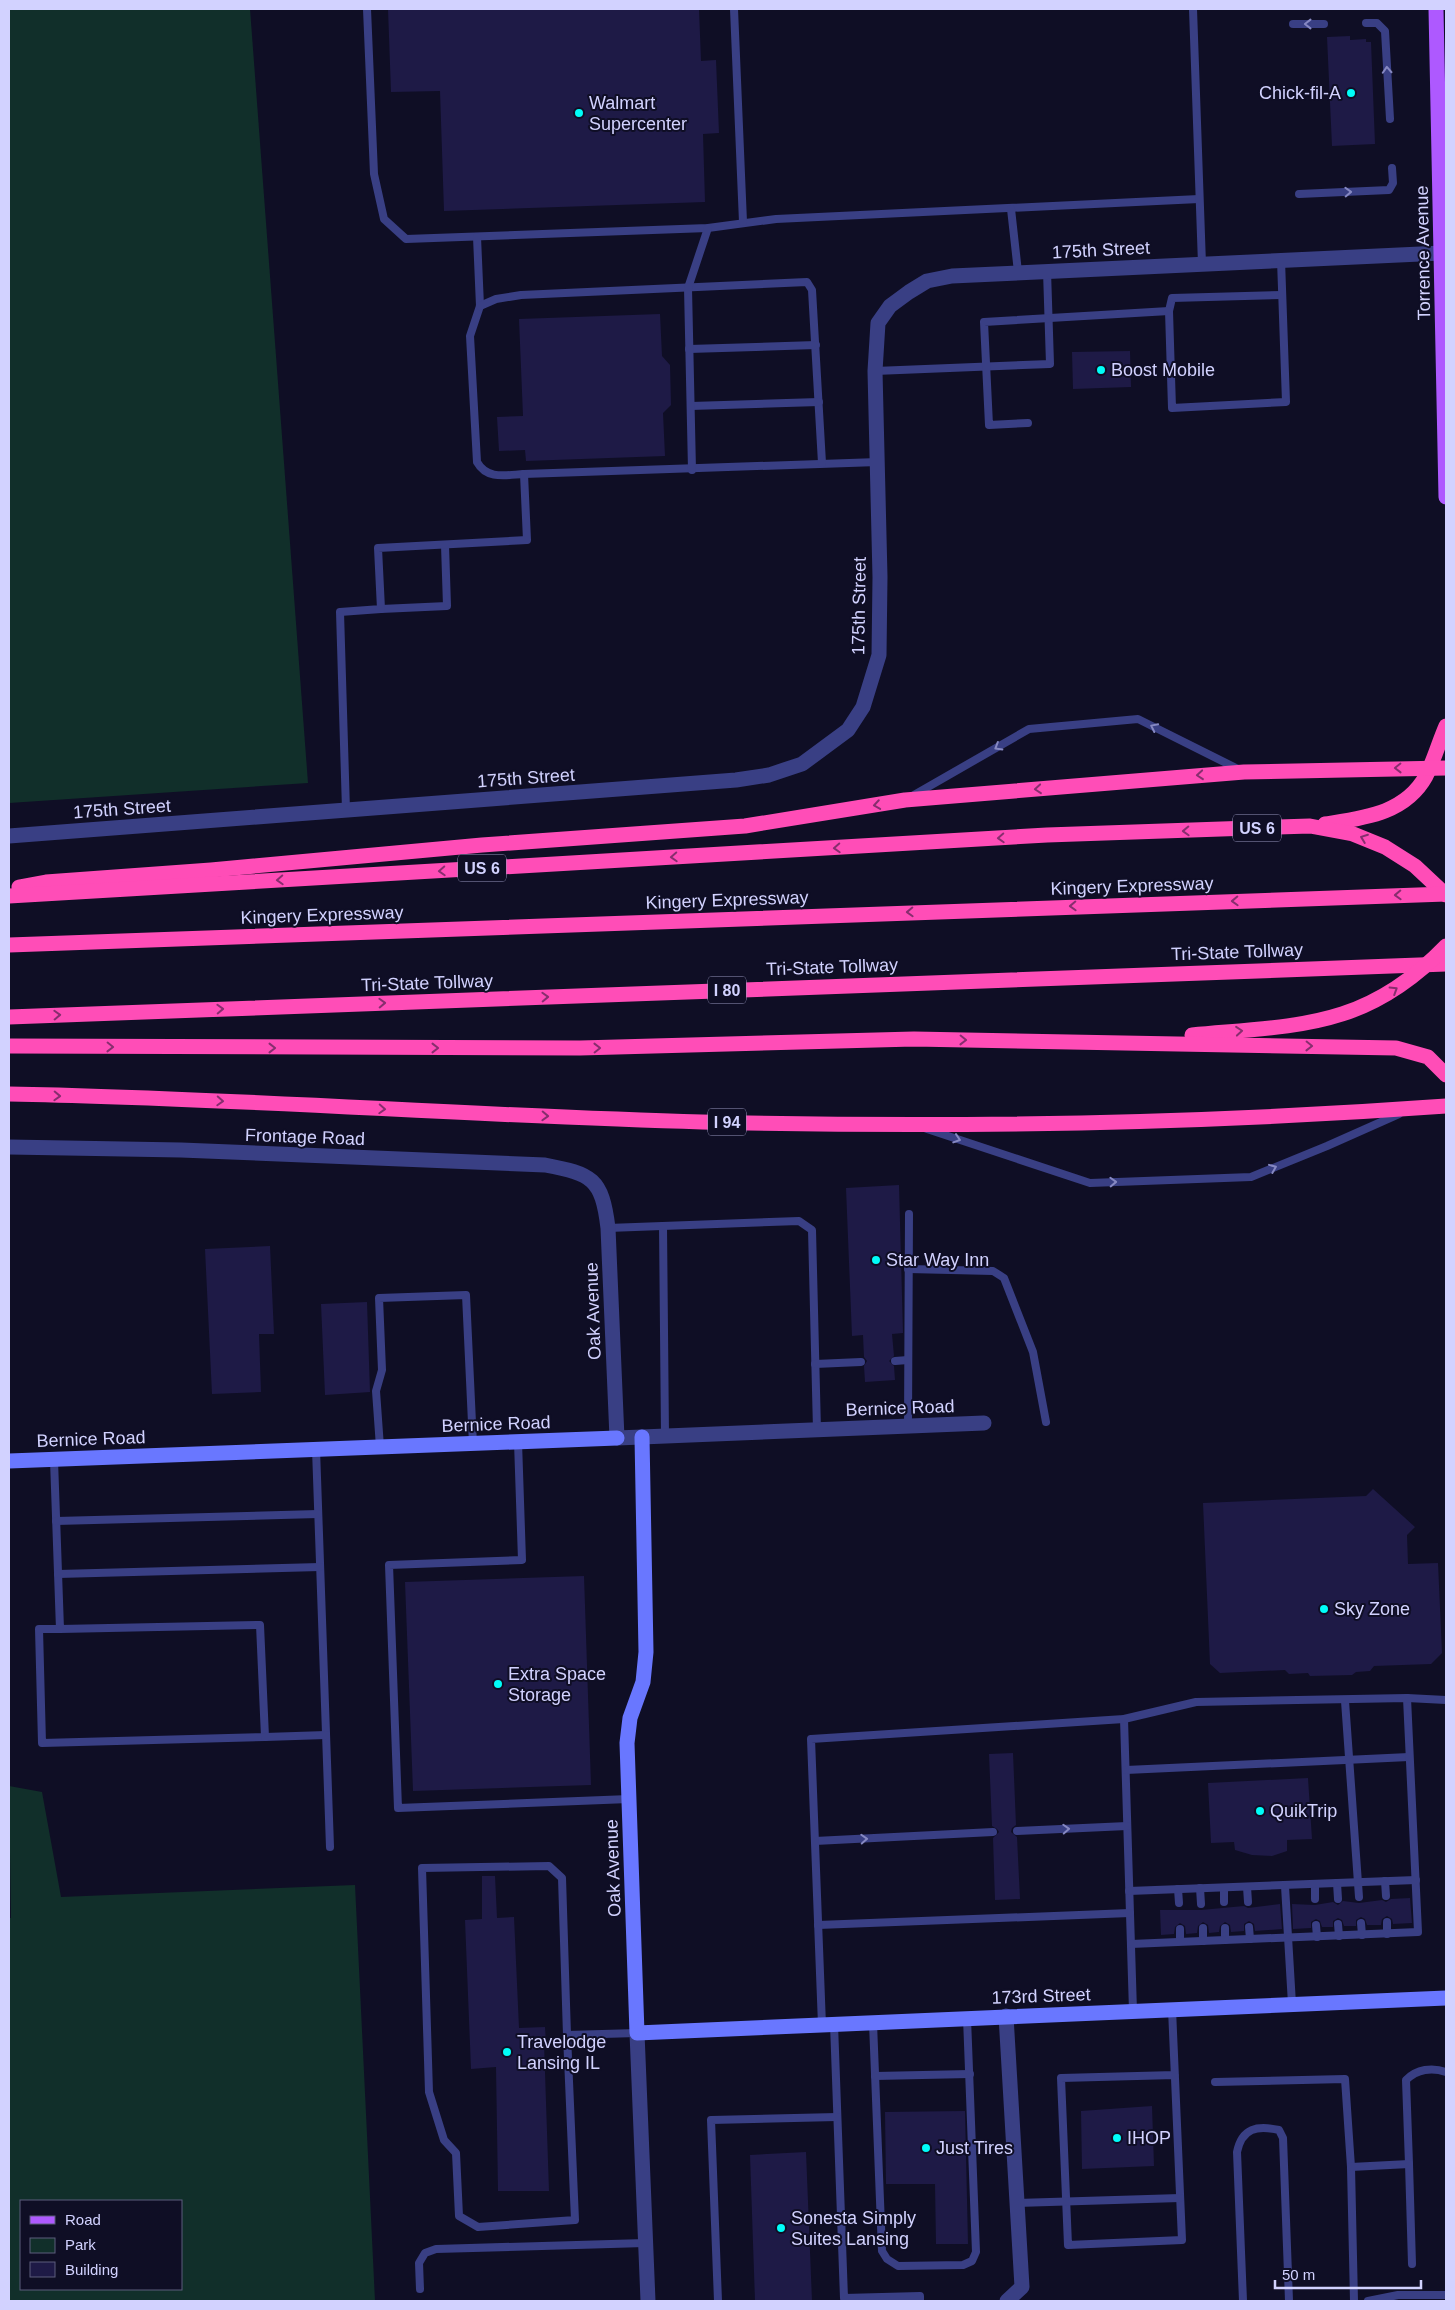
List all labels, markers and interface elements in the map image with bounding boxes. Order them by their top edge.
one-way arrow [1304,19,1312,29]
one-way arrow [1382,66,1393,74]
place label: Chick-fil-A [1259,83,1341,103]
marker: Chick-fil-A [1345,87,1357,99]
place label: Walmart Supercenter [589,93,687,134]
marker: Walmart Supercenter [573,107,585,119]
street label: Torrence Avenue [1412,185,1434,321]
one-way arrow [1344,186,1352,197]
street label: 175th Street [1052,237,1150,263]
place label: Boost Mobile [1111,360,1215,380]
marker: Boost Mobile [1095,364,1107,376]
street label: 175th Street [848,557,870,655]
one-way arrow [1150,723,1159,733]
one-way arrow [995,740,1004,750]
one-way arrow [1393,763,1401,774]
street label: 175th Street [476,765,576,791]
one-way arrow [1196,770,1204,781]
one-way arrow [1034,783,1042,794]
street label: 175th Street [72,796,172,822]
one-way arrow [872,799,880,810]
road number: US 6 [1233,814,1281,841]
one-way arrow [1181,825,1189,836]
one-way arrow [997,833,1005,844]
one-way arrow [1360,834,1369,845]
one-way arrow [832,842,840,853]
one-way arrow [670,852,678,863]
road number: US 6 [458,854,506,881]
one-way arrow [438,865,446,876]
street label: Kingery Expressway [1050,873,1214,899]
one-way arrow [276,875,284,886]
street label: Kingery Expressway [645,887,809,913]
one-way arrow [1393,890,1401,900]
one-way arrow [1231,895,1239,906]
one-way arrow [1068,901,1076,912]
street label: Kingery Expressway [240,902,404,928]
one-way arrow [906,907,914,918]
street label: Tri-State Tollway [1171,940,1303,964]
street label: Tri-State Tollway [766,955,898,979]
street label: Tri-State Tollway [361,971,493,995]
road number: I 80 [708,976,746,1004]
one-way arrow [1388,986,1397,996]
one-way arrow [541,992,549,1002]
one-way arrow [379,998,387,1008]
one-way arrow [216,1004,224,1014]
one-way arrow [54,1009,62,1020]
one-way arrow [1235,1026,1243,1037]
one-way arrow [959,1035,967,1045]
one-way arrow [1306,1041,1314,1052]
one-way arrow [106,1042,114,1052]
one-way arrow [269,1043,277,1053]
one-way arrow [432,1043,439,1053]
one-way arrow [594,1043,602,1053]
one-way arrow [54,1090,62,1101]
one-way arrow [216,1096,224,1107]
one-way arrow [378,1104,386,1114]
road number: I 94 [708,1108,746,1136]
one-way arrow [541,1111,549,1122]
street label: Frontage Road [245,1125,365,1149]
one-way arrow [953,1133,961,1143]
one-way arrow [1268,1163,1277,1174]
one-way arrow [1109,1177,1117,1188]
place label: Star Way Inn [886,1250,989,1270]
marker: Star Way Inn [870,1254,882,1266]
street label: Oak Avenue [581,1262,605,1360]
street label: Bernice Road [845,1396,955,1420]
street label: Bernice Road [441,1412,551,1436]
street label: Bernice Road [36,1427,146,1451]
place label: Sky Zone [1334,1599,1410,1619]
marker: Sky Zone [1318,1603,1330,1615]
place label: Extra Space Storage [508,1664,606,1705]
marker: Extra Space Storage [492,1678,504,1690]
place label: QuikTrip [1270,1801,1337,1821]
marker: QuikTrip [1254,1805,1266,1817]
street label: Oak Avenue [601,1819,625,1917]
one-way arrow [1062,1823,1070,1834]
one-way arrow [860,1833,868,1844]
street label: 173rd Street [991,1984,1091,2008]
place label: Travelodge Lansing IL [517,2032,606,2073]
marker: Travelodge Lansing IL [501,2046,513,2058]
place label: IHOP [1127,2128,1171,2148]
marker: IHOP [1111,2132,1123,2144]
place label: Just Tires [936,2138,1013,2158]
marker: Just Tires [920,2142,932,2154]
legend [20,2200,182,2290]
place label: Sonesta Simply Suites Lansing [791,2208,916,2249]
text: Road [65,2211,101,2228]
marker: Sonesta Simply Suites Lansing [775,2222,787,2234]
text: Park [65,2236,96,2253]
scale bar [1275,2258,1421,2290]
text: Building [65,2261,118,2278]
text: 50 m [1282,2266,1315,2283]

